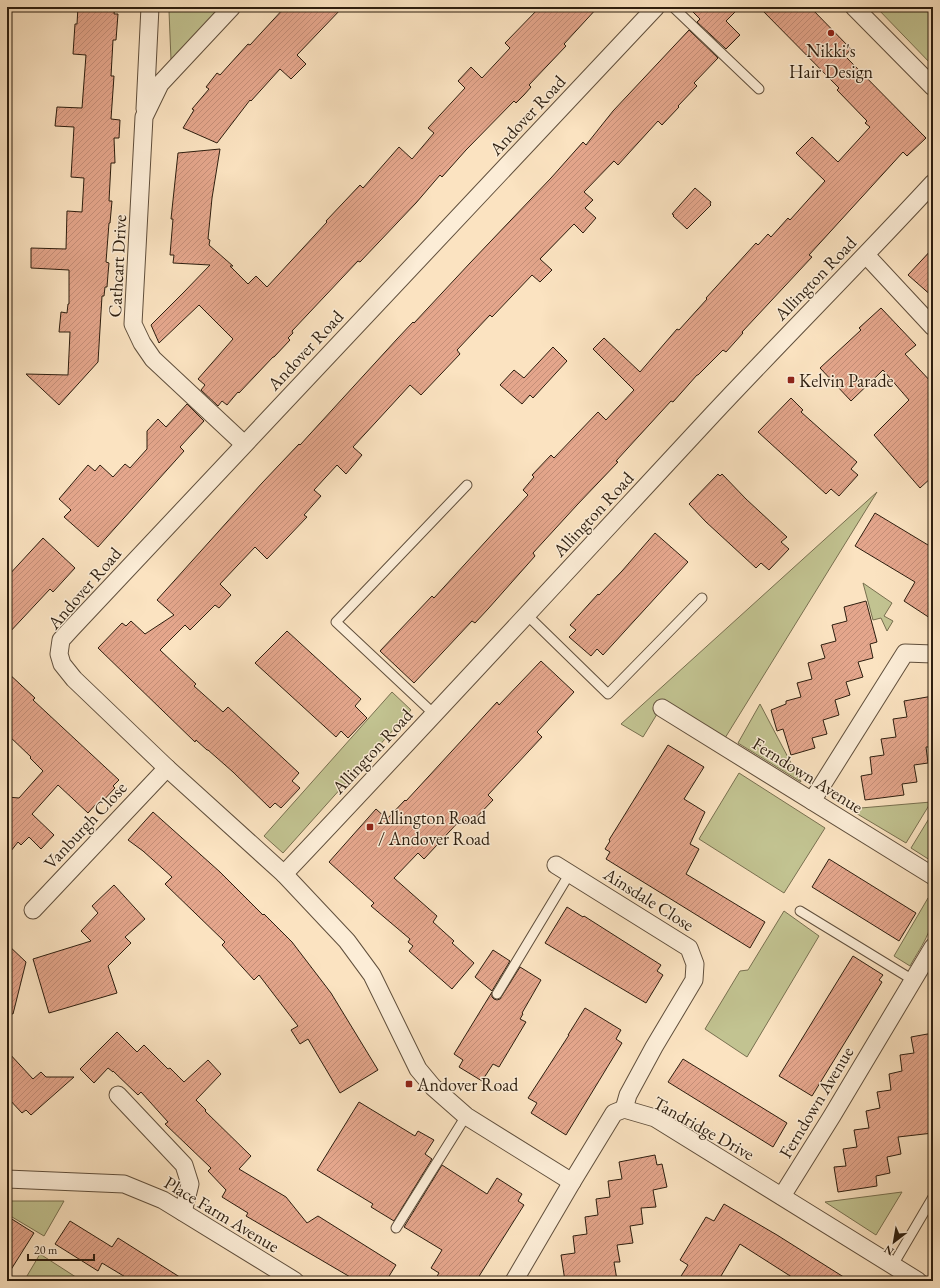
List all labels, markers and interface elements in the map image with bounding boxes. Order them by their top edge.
marker: Nikki's Hair Design [826,28,836,38]
place label: Nikki's Hair Design [789,39,873,83]
street label: Andover Road [483,69,571,161]
street label: Cathcart Drive [103,214,131,318]
street label: Allington Road [768,230,861,326]
street label: Andover Road [261,304,349,396]
place label: Kelvin Parade [799,369,894,392]
marker: Kelvin Parade [786,375,796,385]
street label: Allington Road [547,466,639,562]
street label: Andover Road [41,542,127,635]
street label: Allington Road [326,703,418,799]
street label: Ferndown Avenue [748,732,868,818]
street label: Vanburgh Close [39,776,131,874]
place label: Allington Road / Andover Road [377,806,491,850]
marker: Allington Road / Andover Road [365,822,375,832]
street label: Ainsdale Close [599,862,698,936]
street label: Ferndown Avenue [774,1042,858,1162]
place label: Andover Road [416,1073,519,1096]
marker: Andover Road [404,1079,414,1089]
street label: Tandridge Drive [649,1091,759,1165]
street label: Place Farm Avenue [160,1171,284,1257]
north arrow [874,1222,914,1262]
scale bar [28,1236,94,1262]
text: 20 m [34,1242,58,1258]
text: N [881,1242,896,1259]

